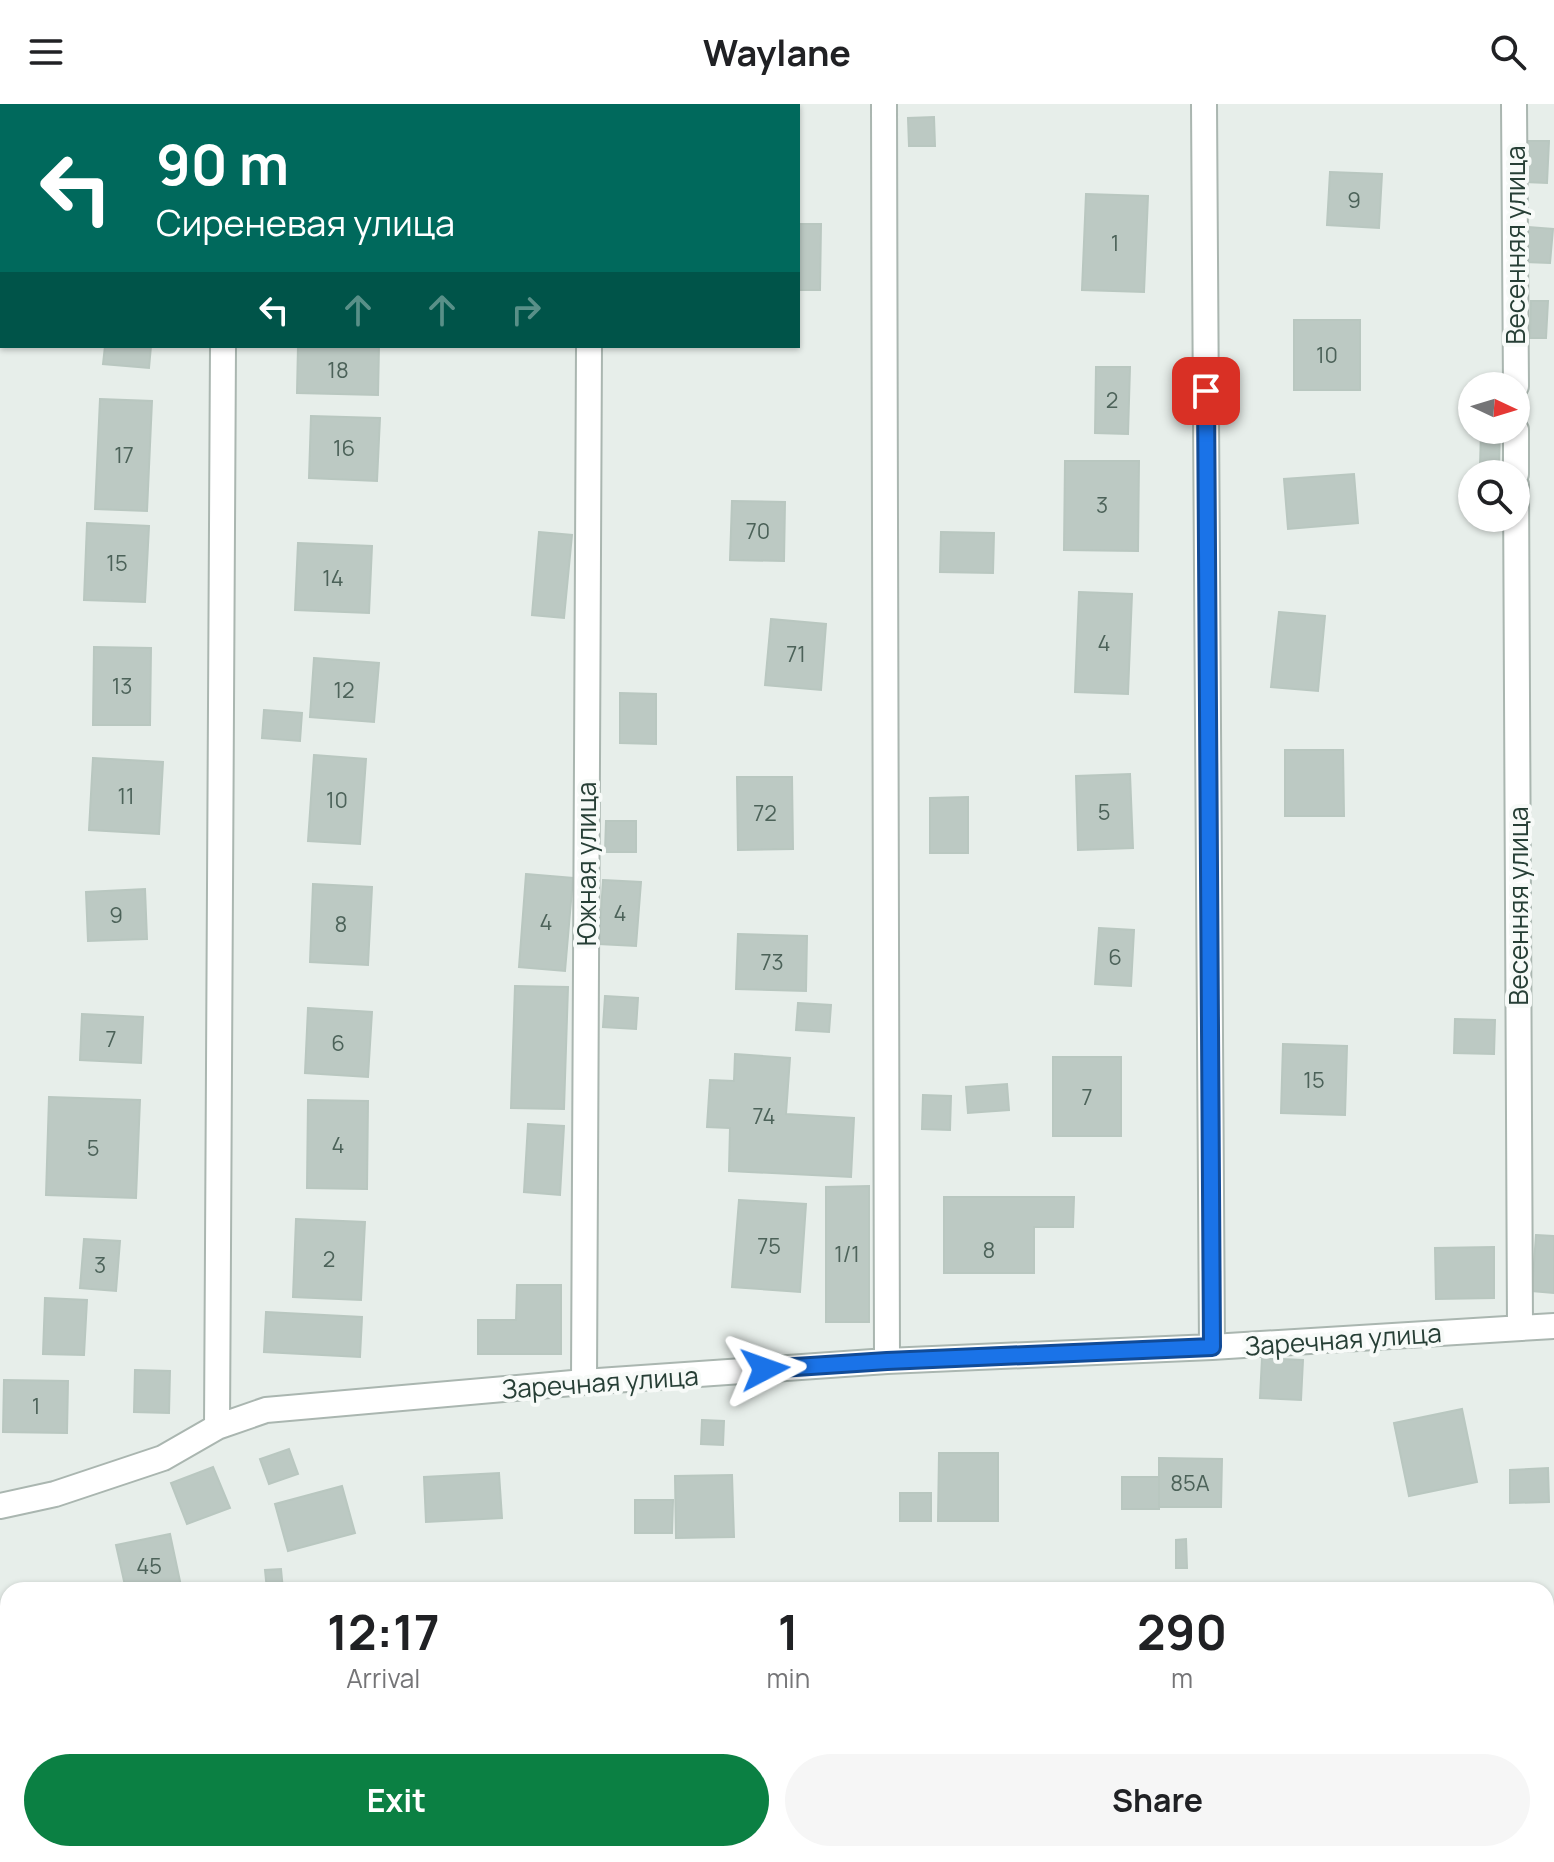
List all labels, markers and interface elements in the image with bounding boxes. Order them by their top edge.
text: Waylane [703,28,851,77]
icon: menu [24,30,68,74]
icon: search [1486,30,1530,74]
text: 90 m [156,125,289,202]
icon: left [24,136,128,240]
street label: Весенняя улица [1497,146,1533,344]
house number: 9 [1347,185,1361,215]
text: Сиреневая улица [156,198,455,247]
house number: 1 [1111,228,1119,258]
icon: left [252,288,296,332]
icon: ahead [336,288,380,332]
icon: ahead [420,288,464,332]
icon: right [504,288,548,332]
house number: 10 [1316,340,1338,370]
house number: 18 [327,355,349,385]
pin [1172,357,1240,425]
icon: arrive [1184,369,1228,413]
north arrow [1458,372,1530,444]
map controls [1458,372,1530,532]
house number: 2 [1106,385,1118,415]
house number: 16 [333,433,355,463]
house number: 17 [114,440,134,470]
button: search [1458,460,1530,532]
house number: 3 [1096,490,1108,520]
house number: 70 [746,516,770,546]
house number: 15 [106,548,128,578]
house number: 14 [322,563,344,593]
house number: 4 [1098,628,1110,658]
house number: 71 [786,639,806,669]
house number: 13 [112,671,132,701]
house number: 12 [333,675,355,705]
house number: 11 [117,781,135,811]
street label: Южная улица [568,782,604,946]
house number: 10 [326,785,348,815]
house number: 5 [1098,797,1110,827]
house number: 72 [753,798,777,828]
street label: Весенняя улица [1500,807,1536,1005]
house number: 4 [614,898,626,928]
house number: 9 [109,900,123,930]
house number: 4 [540,907,552,937]
house number: 8 [335,909,347,939]
house number: 6 [1108,942,1122,972]
house number: 73 [760,947,784,977]
house number: 7 [105,1024,117,1054]
house number: 6 [331,1028,345,1058]
house number: 15 [1303,1065,1325,1095]
house number: 7 [1081,1082,1093,1112]
house number: 74 [752,1101,776,1131]
house number: 4 [332,1130,344,1160]
house number: 5 [87,1133,99,1163]
house number: 75 [757,1231,781,1261]
house number: 8 [983,1235,995,1265]
house number: 1/1 [834,1239,860,1269]
house number: 2 [323,1244,335,1274]
house number: 3 [94,1250,106,1280]
street label: Заречная улица [1243,1314,1443,1364]
position arrow [723,1327,807,1411]
street label: Заречная улица [500,1357,700,1407]
house number: 1 [32,1391,40,1421]
house number: 85А [1170,1468,1210,1498]
house number: 45 [136,1551,162,1581]
text: 12:17 [327,1599,440,1664]
text: 1 [778,1599,799,1664]
text: 290 [1137,1599,1227,1664]
text: Arrival [346,1660,420,1696]
text: min [767,1660,810,1696]
text: m [1171,1660,1193,1696]
button: Exit [24,1754,769,1846]
button: Share [785,1754,1530,1846]

